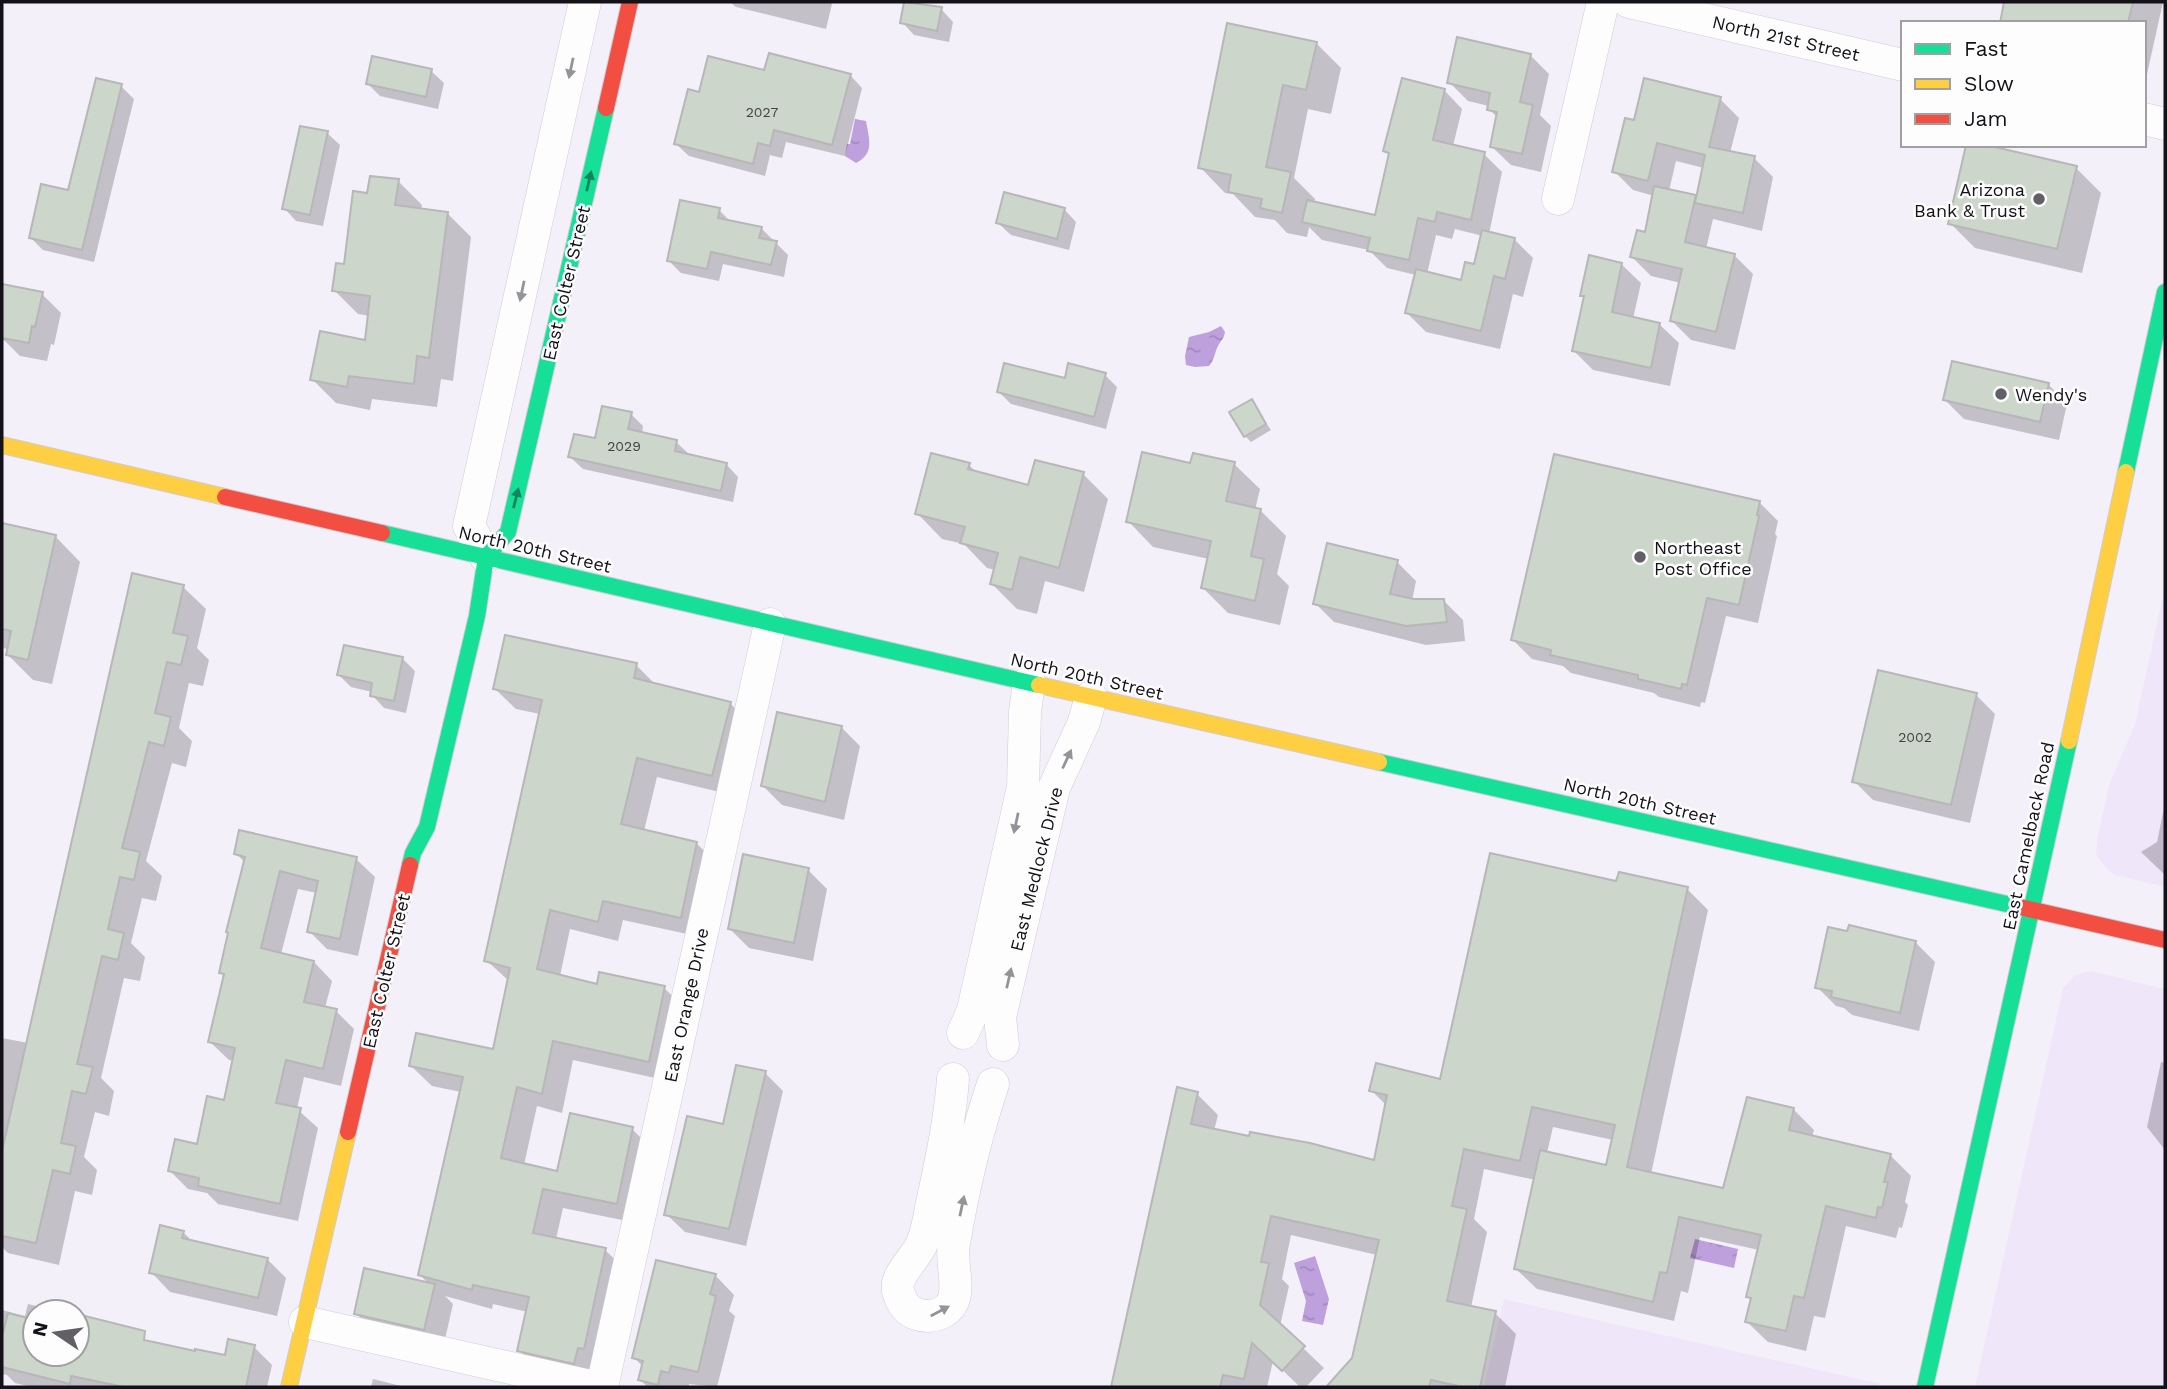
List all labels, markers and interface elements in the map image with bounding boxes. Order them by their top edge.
street label: North 21st Street [1710,11,1862,65]
legend [1901,21,2146,147]
text: Fast [1964,36,2008,61]
one-way arrow [565,57,576,79]
text: Slow [1964,71,2014,96]
house number: 2027 [746,104,778,120]
text: Jam [1964,106,2007,131]
one-way arrow [583,170,594,192]
place label: Arizona Bank & Trust [1914,179,2025,221]
marker: Arizona Bank & Trust [2031,191,2047,207]
street label: East Colter Street [538,203,594,362]
one-way arrow [516,280,527,302]
place label: Wendy's [2015,384,2087,405]
marker: Wendy's [1993,386,2009,402]
house number: 2029 [607,438,641,454]
one-way arrow [511,487,522,509]
street label: North 20th Street [457,521,614,577]
place label: Northeast Post Office [1654,537,1752,579]
marker: Northeast Post Office [1632,549,1648,565]
street label: North 20th Street [1009,648,1166,704]
house number: 2002 [1898,729,1932,745]
street label: East Camelback Road [1998,740,2058,932]
one-way arrow [1061,749,1073,769]
street label: North 20th Street [1562,773,1719,829]
street label: East Medlock Drive [1005,785,1067,953]
one-way arrow [1010,812,1021,834]
street label: East Colter Street [358,891,414,1050]
street label: East Orange Drive [659,926,713,1084]
one-way arrow [1004,967,1015,989]
one-way arrow [957,1195,968,1217]
north arrow [21,1298,91,1368]
one-way arrow [930,1305,950,1317]
text: N [27,1320,53,1339]

